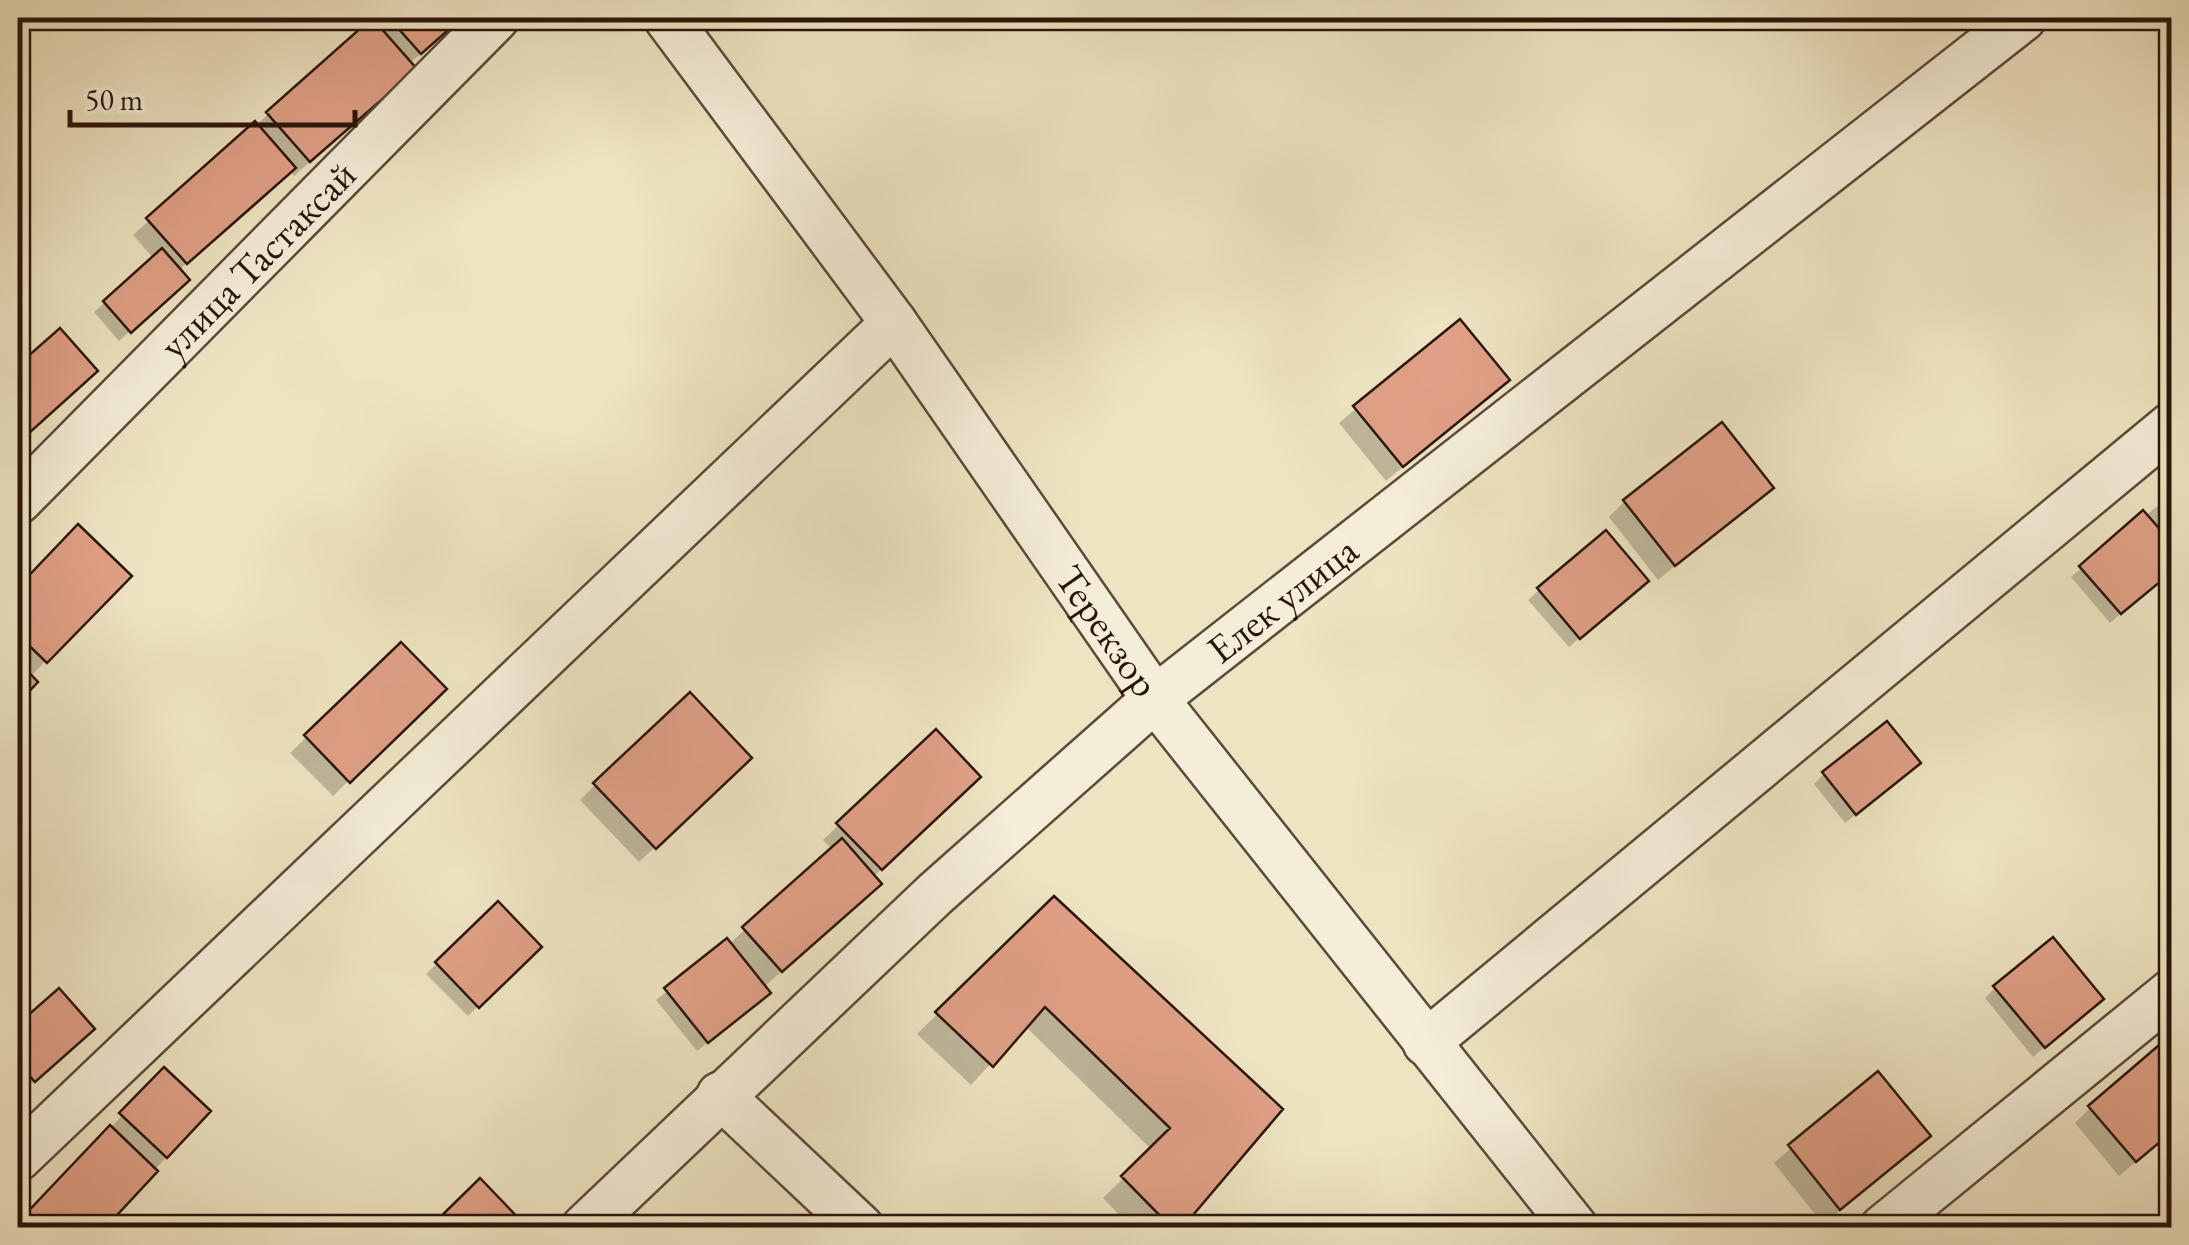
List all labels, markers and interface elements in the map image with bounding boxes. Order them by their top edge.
scale bar [70,65,355,127]
text: 50 m [85,80,143,119]
street label: улица Тастаксай [147,149,367,370]
street label: Елек улица [1196,524,1368,675]
street label: Терекзор [1044,555,1172,707]

